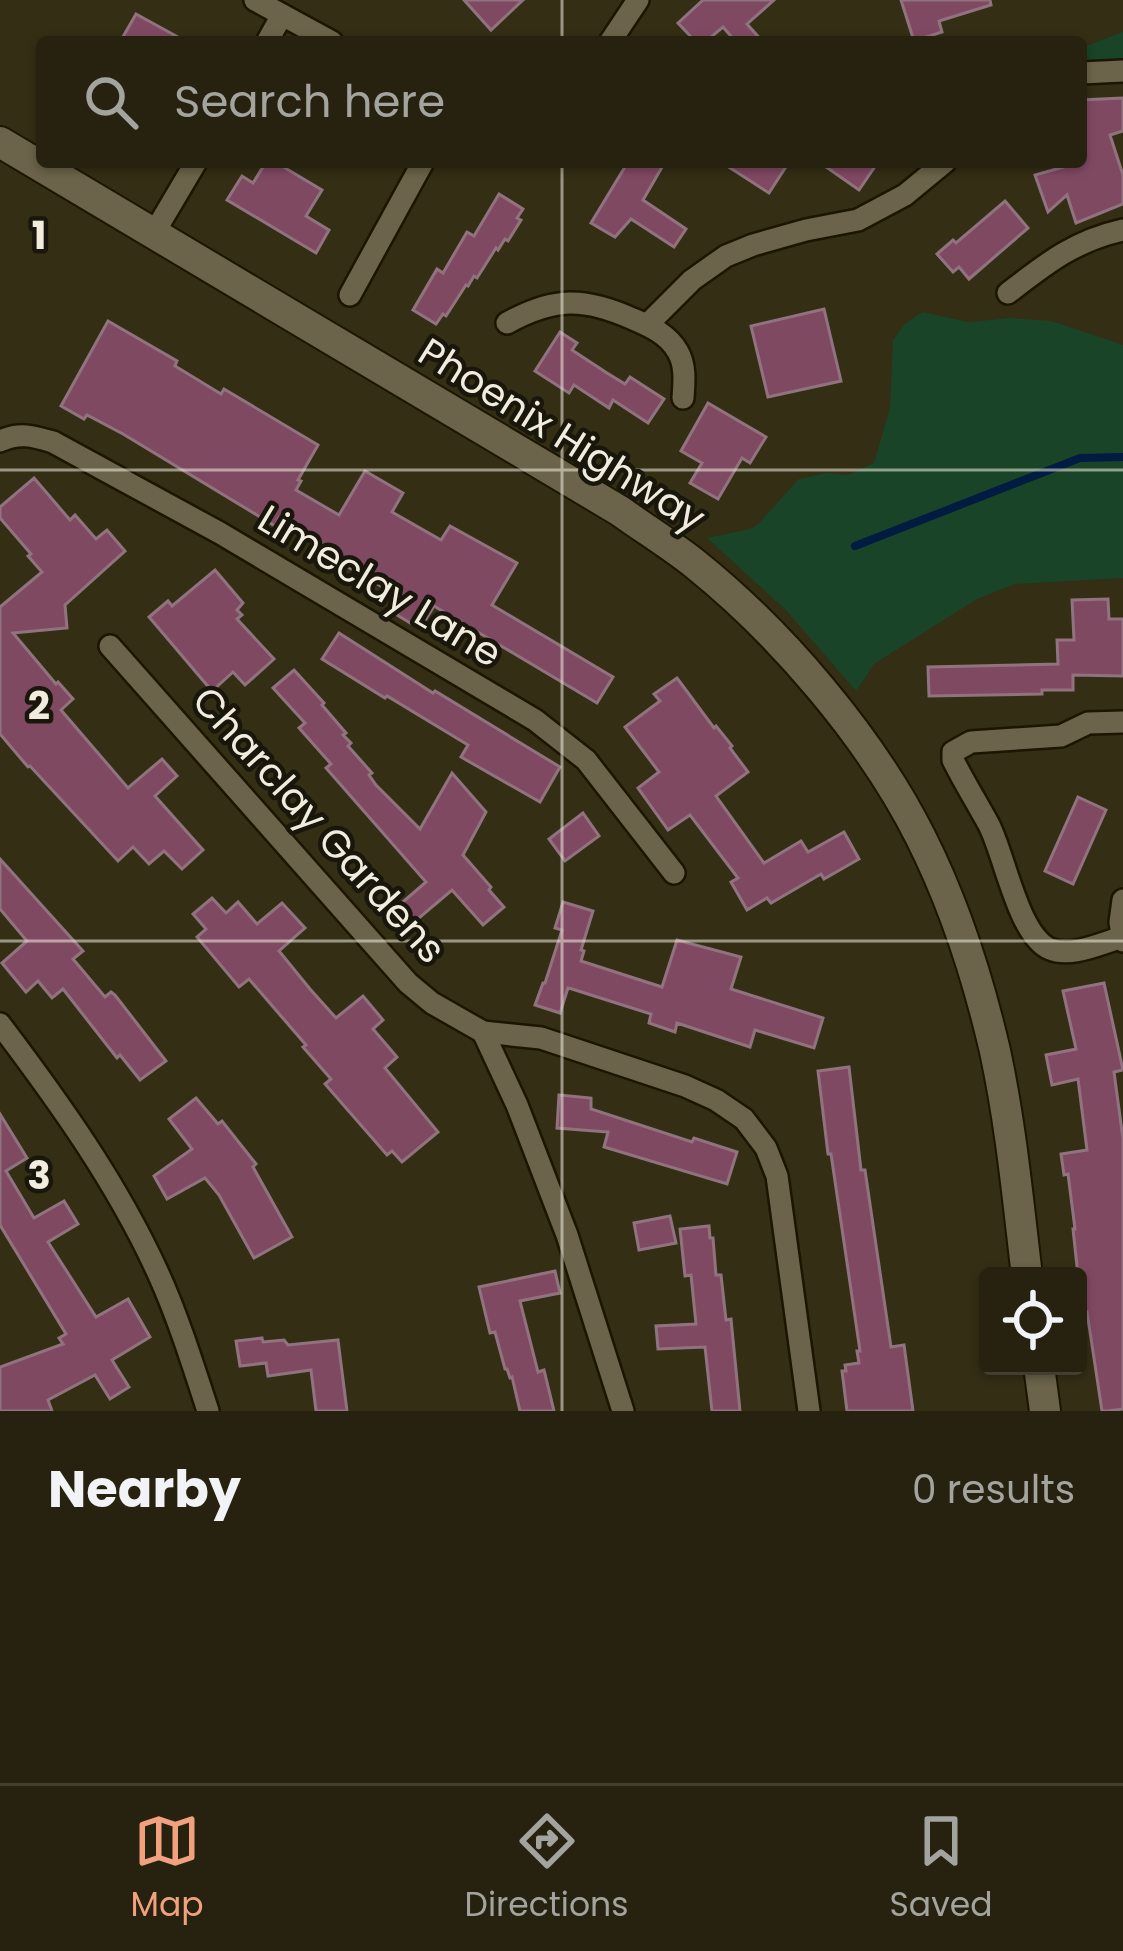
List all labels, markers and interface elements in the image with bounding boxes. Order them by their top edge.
search box [36,36,1087,168]
icon: search [78,69,144,135]
text: Search here [174,70,445,133]
text: 1 [32,208,46,263]
street label: Phoenix Highway [408,325,716,545]
street label: Limeclay Lane [248,492,512,680]
street label: Charclay Gardens [180,675,458,975]
text: 2 [28,678,50,733]
text: 3 [27,1148,51,1203]
map controls [979,1267,1087,1375]
button: locate [979,1267,1087,1375]
text: Nearby [48,1453,241,1525]
text: 0 results [912,1462,1075,1517]
tab: Map [131,1808,204,1930]
tab: Directions [465,1808,628,1930]
tab: Saved [890,1808,992,1930]

